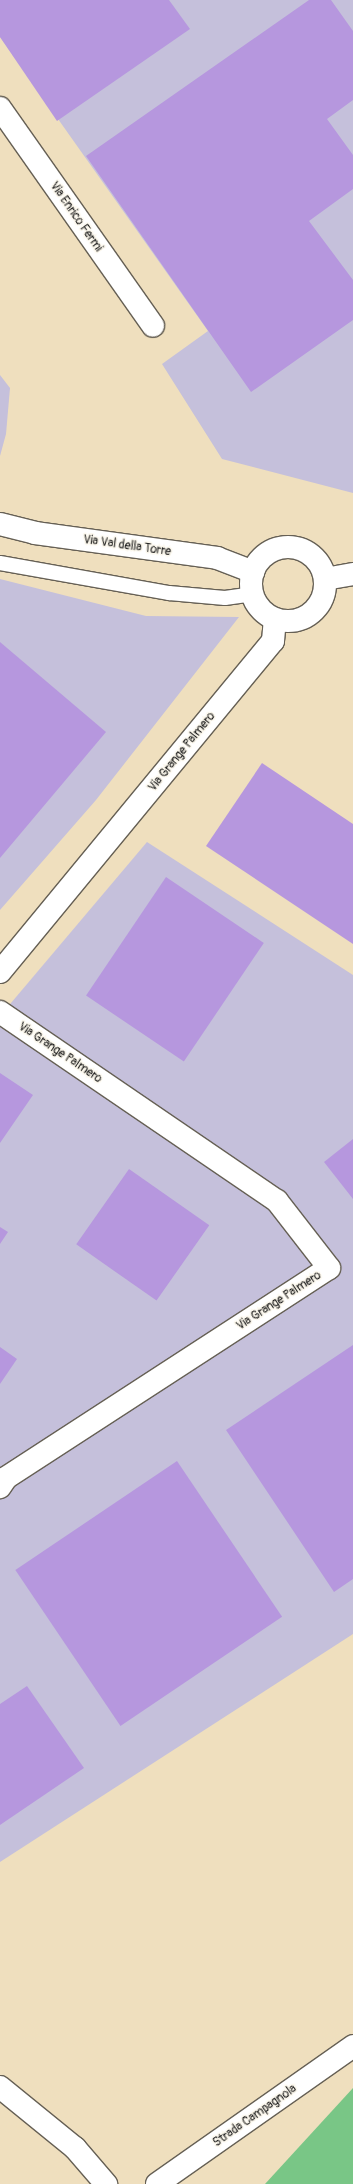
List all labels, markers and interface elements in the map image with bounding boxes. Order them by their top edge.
street label: Via Enrico Fermi [47,179,105,255]
street label: Via Val della Torre [82,533,172,559]
street label: Via Grange Palmero [146,709,218,795]
street label: Via Grange Palmero [15,1020,105,1086]
street label: Via Grange Palmero [234,1268,324,1334]
street label: Strada Campagnola [210,2082,300,2150]

